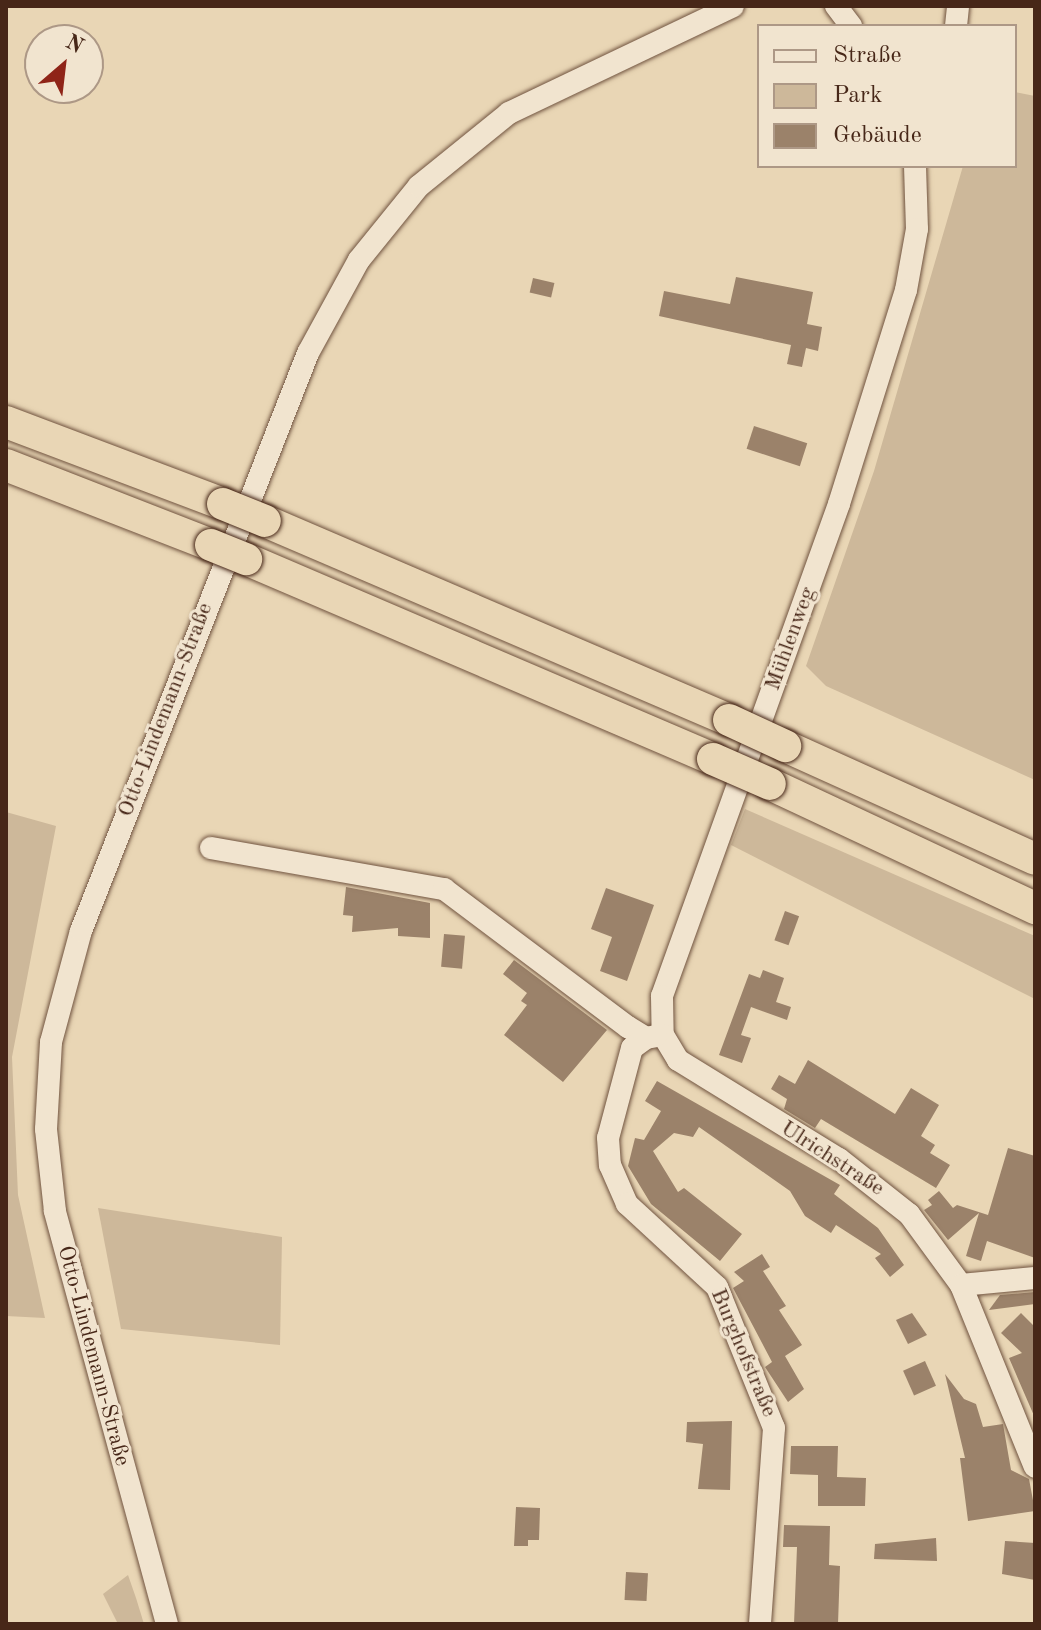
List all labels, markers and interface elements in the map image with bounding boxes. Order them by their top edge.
north arrow [24,24,104,104]
legend [757,24,1017,168]
text: N [62,31,87,58]
text: Straße [833,44,902,68]
text: Park [833,84,882,108]
text: Gebäude [833,124,922,148]
street label: Mühlenweg [760,584,822,694]
street label: Otto-Lindemann-Straße [113,599,219,821]
street label: Ulrichstraße [775,1116,889,1202]
street label: Otto-Lindemann-Straße [51,1243,135,1469]
street label: Burghofstraße [704,1285,782,1421]

